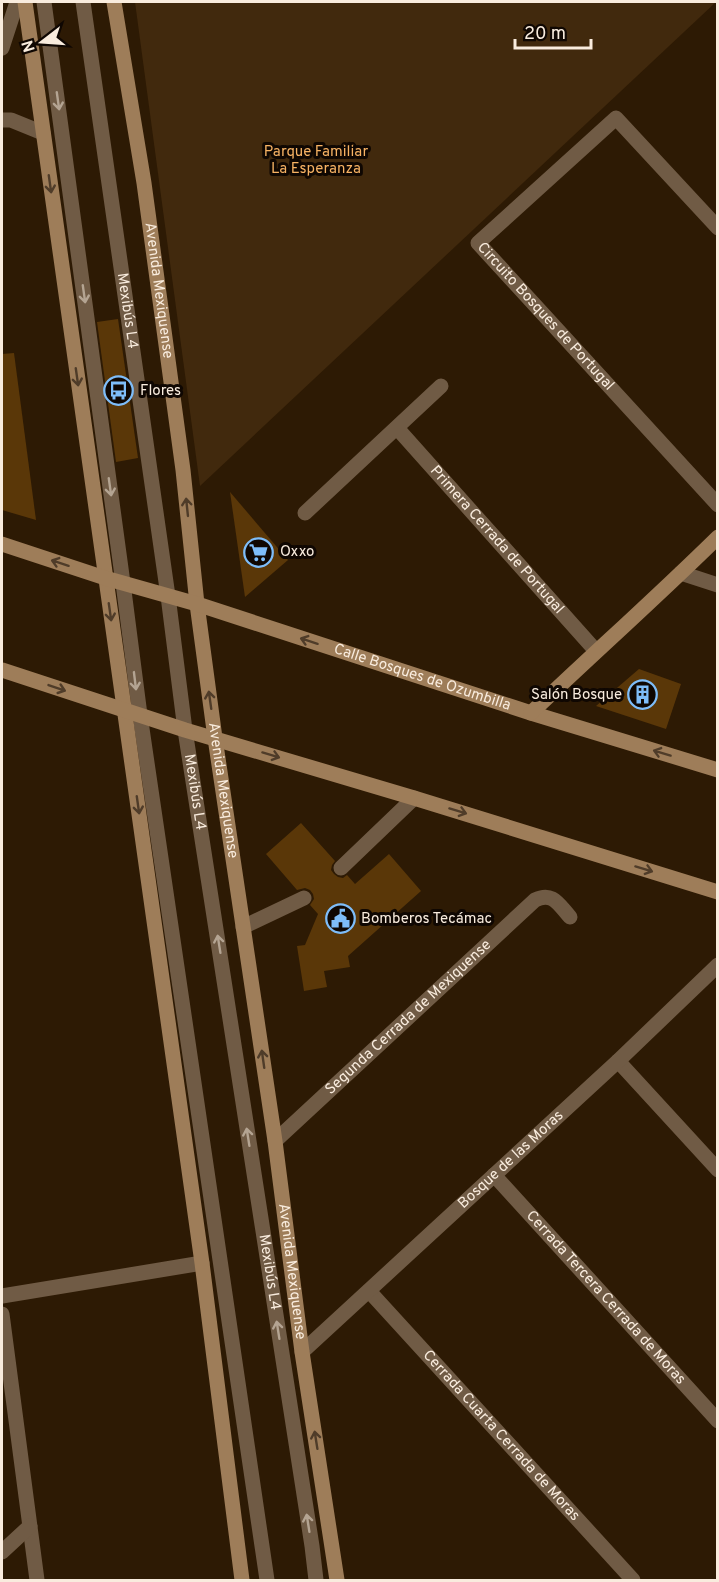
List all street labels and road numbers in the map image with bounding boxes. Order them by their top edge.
street label: Avenida Mexiquense [140,221,177,360]
street label: Circuito Bosques de Portugal [473,238,618,395]
street label: Mexibús L4 [112,272,142,350]
street label: Primera Cerrada de Portugal [426,462,568,618]
street label: Calle Bosques de Ozumbilla [331,640,513,715]
street label: Avenida Mexiquense [204,721,242,860]
street label: Mexibús L4 [179,753,210,831]
street label: Segunda Cerrada de Mexiquense [321,936,496,1099]
street label: Bosque de las Moras [454,1106,568,1213]
street label: Avenida Mexiquense [274,1202,310,1341]
street label: Cerrada Tercera Cerrada de Moras [522,1207,690,1389]
street label: Mexibús L4 [254,1233,285,1312]
street label: Cerrada Cuarta Cerrada de Moras [418,1346,584,1525]

